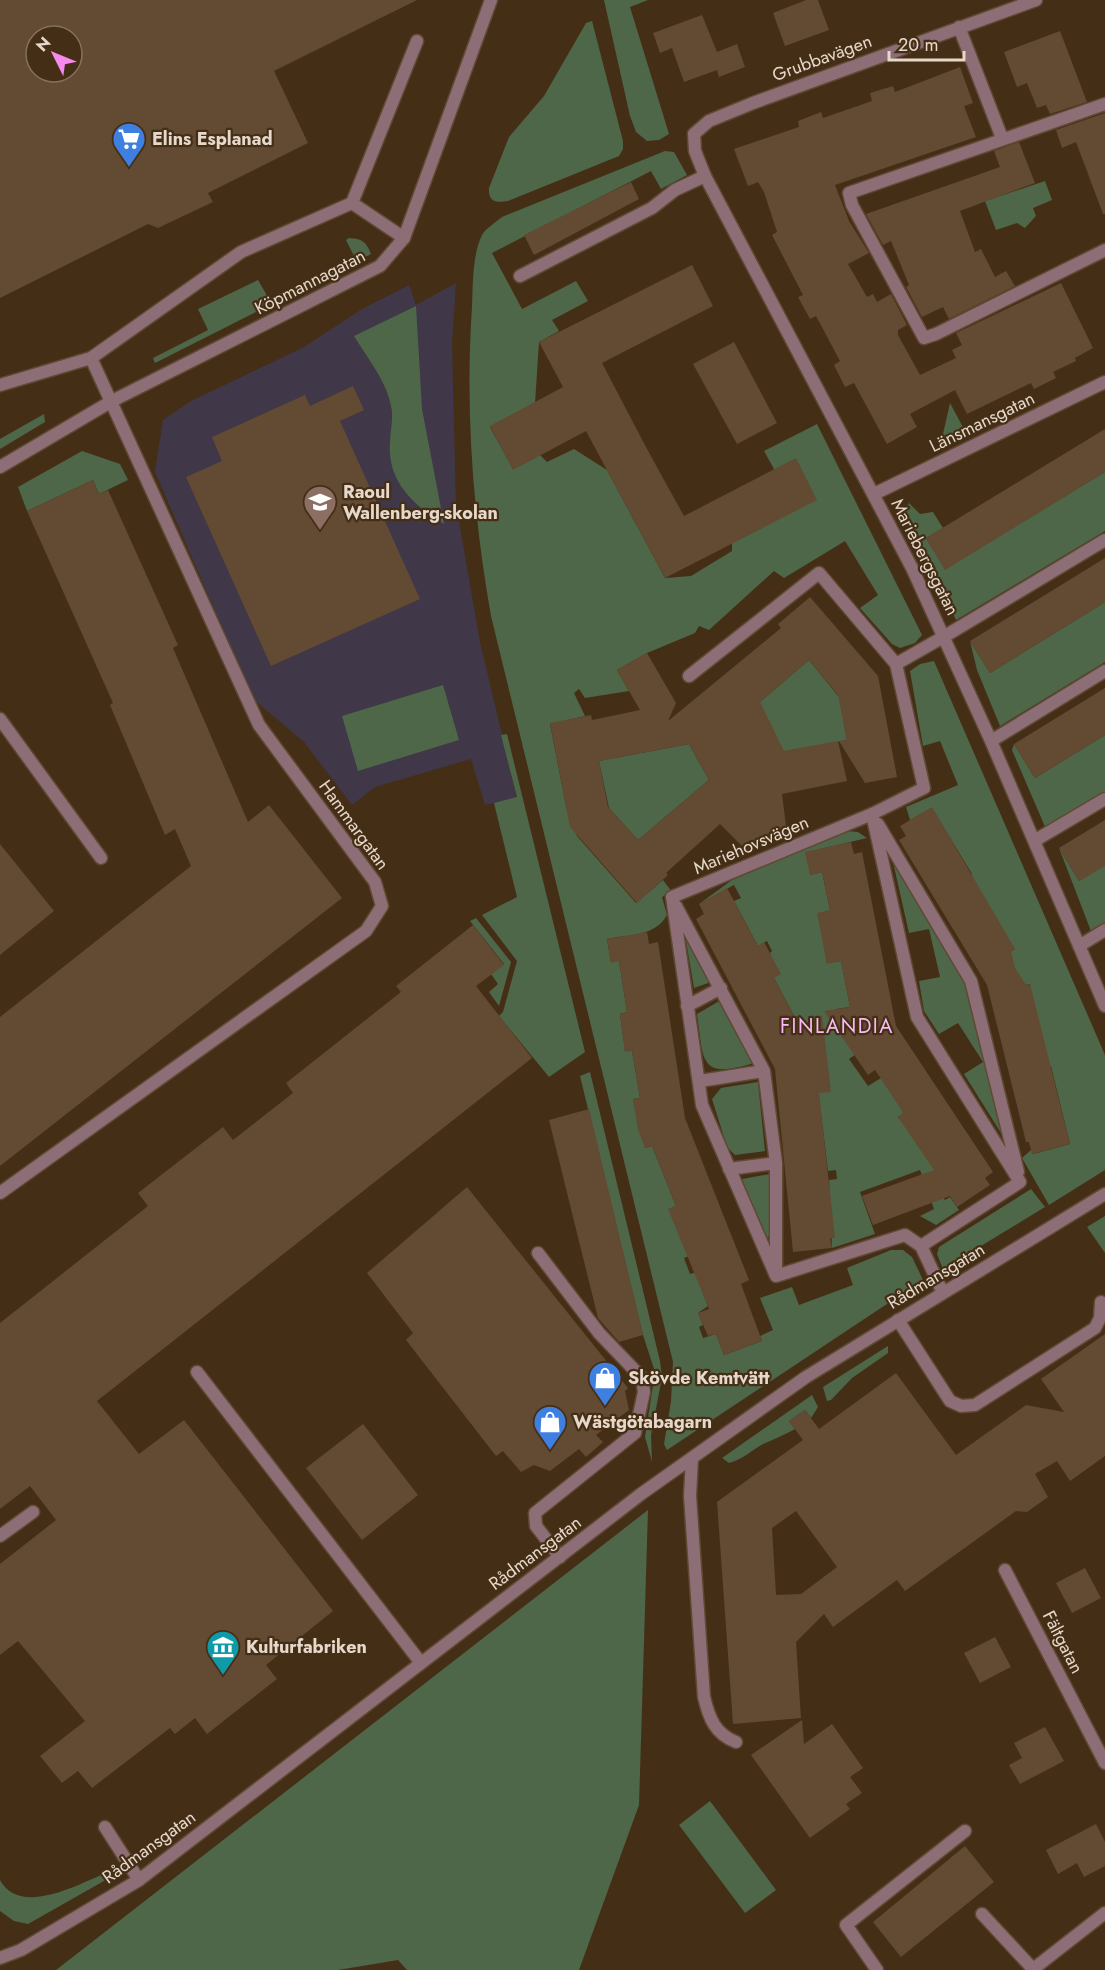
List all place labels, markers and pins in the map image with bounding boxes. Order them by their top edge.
supermarket icon: Elins Esplanad [111,121,147,168]
place label: Elins Esplanad [152,126,273,152]
place label: Raoul Wallenberg-skolan [343,479,498,526]
school or university icon: Raoul Wallenberg-skolan [302,484,338,531]
shop icon: Skövde Kemtvätt [587,1360,623,1407]
place label: Skövde Kemtvätt [628,1365,770,1391]
shop icon: Wästgötabagarn [532,1404,568,1451]
place label: Wästgötabagarn [573,1409,712,1435]
museum icon: Kulturfabriken [205,1629,241,1676]
place label: Kulturfabriken [246,1634,367,1660]

